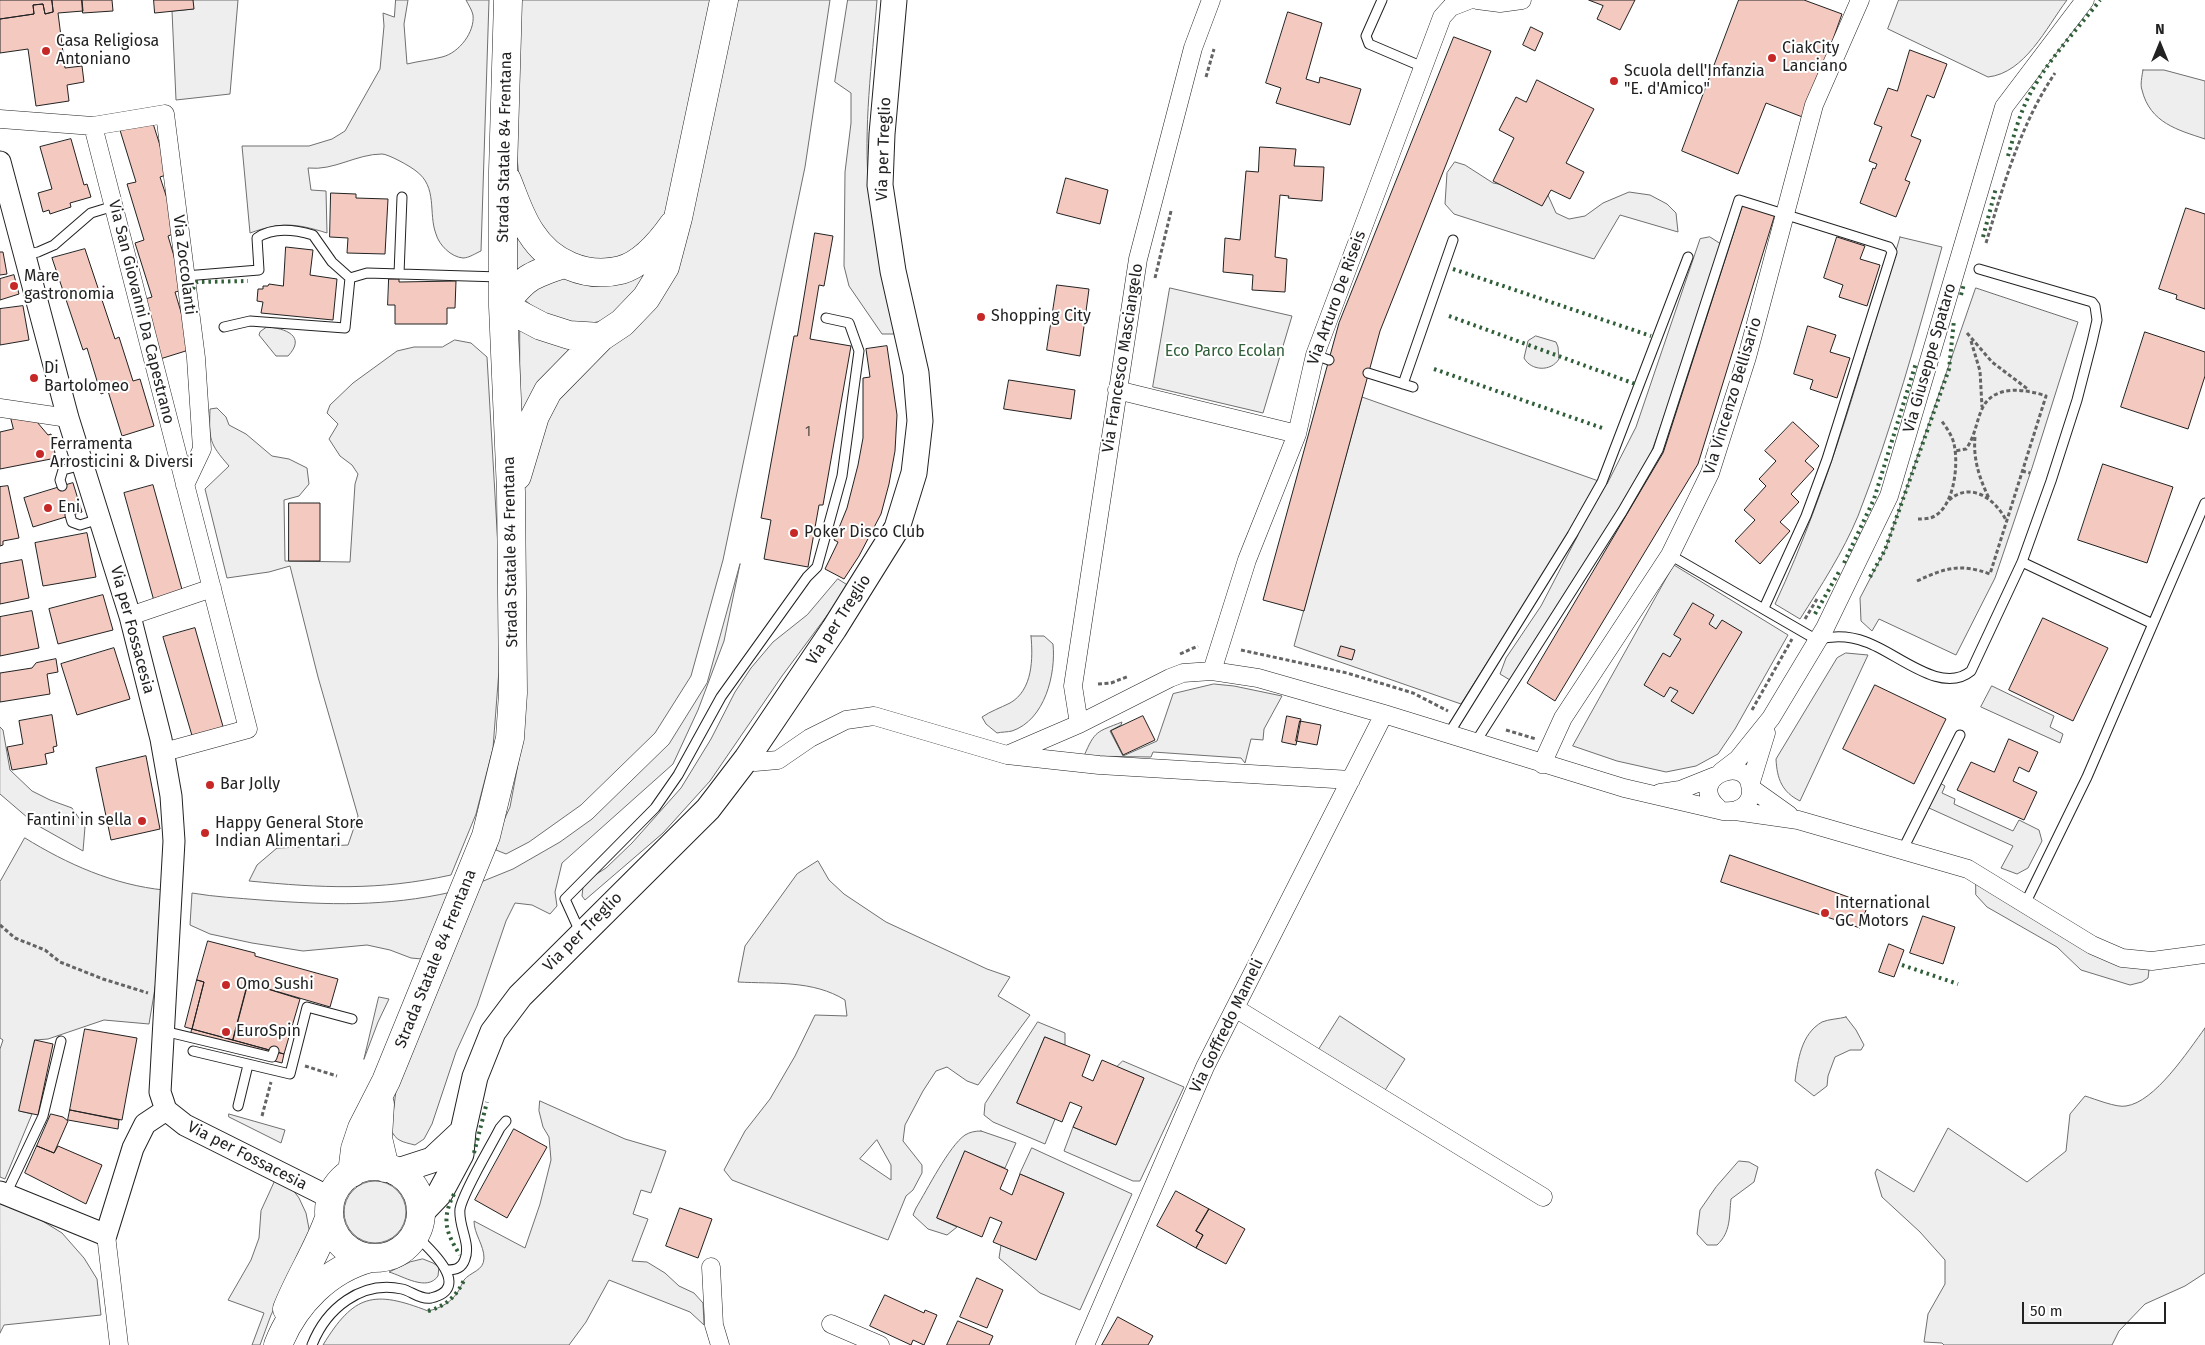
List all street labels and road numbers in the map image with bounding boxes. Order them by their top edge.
street label: Strada Statale 84 Frentana [494,51,516,243]
street label: Via per Treglio [873,97,895,201]
street label: Via San Giovanni Da Capestrano [104,198,178,426]
street label: Via Zoccolanti [168,214,200,316]
street label: Via Arturo De Riseis [1304,228,1370,368]
street label: Via Francesco Masciangelo [1099,262,1147,454]
street label: Via Giuseppe Spataro [1899,281,1961,435]
street label: Via Vincenzo Bellisario [1700,315,1766,477]
street label: Strada Statale 84 Frentana [500,456,522,648]
street label: Via per Fossacesia [106,564,158,696]
street label: Via per Treglio [803,571,875,669]
street label: Strada Statale 84 Frentana [391,867,481,1051]
street label: Via per Treglio [539,888,627,976]
street label: Via Goffredo Mameli [1186,956,1268,1096]
street label: Via per Fossacesia [184,1118,310,1194]

